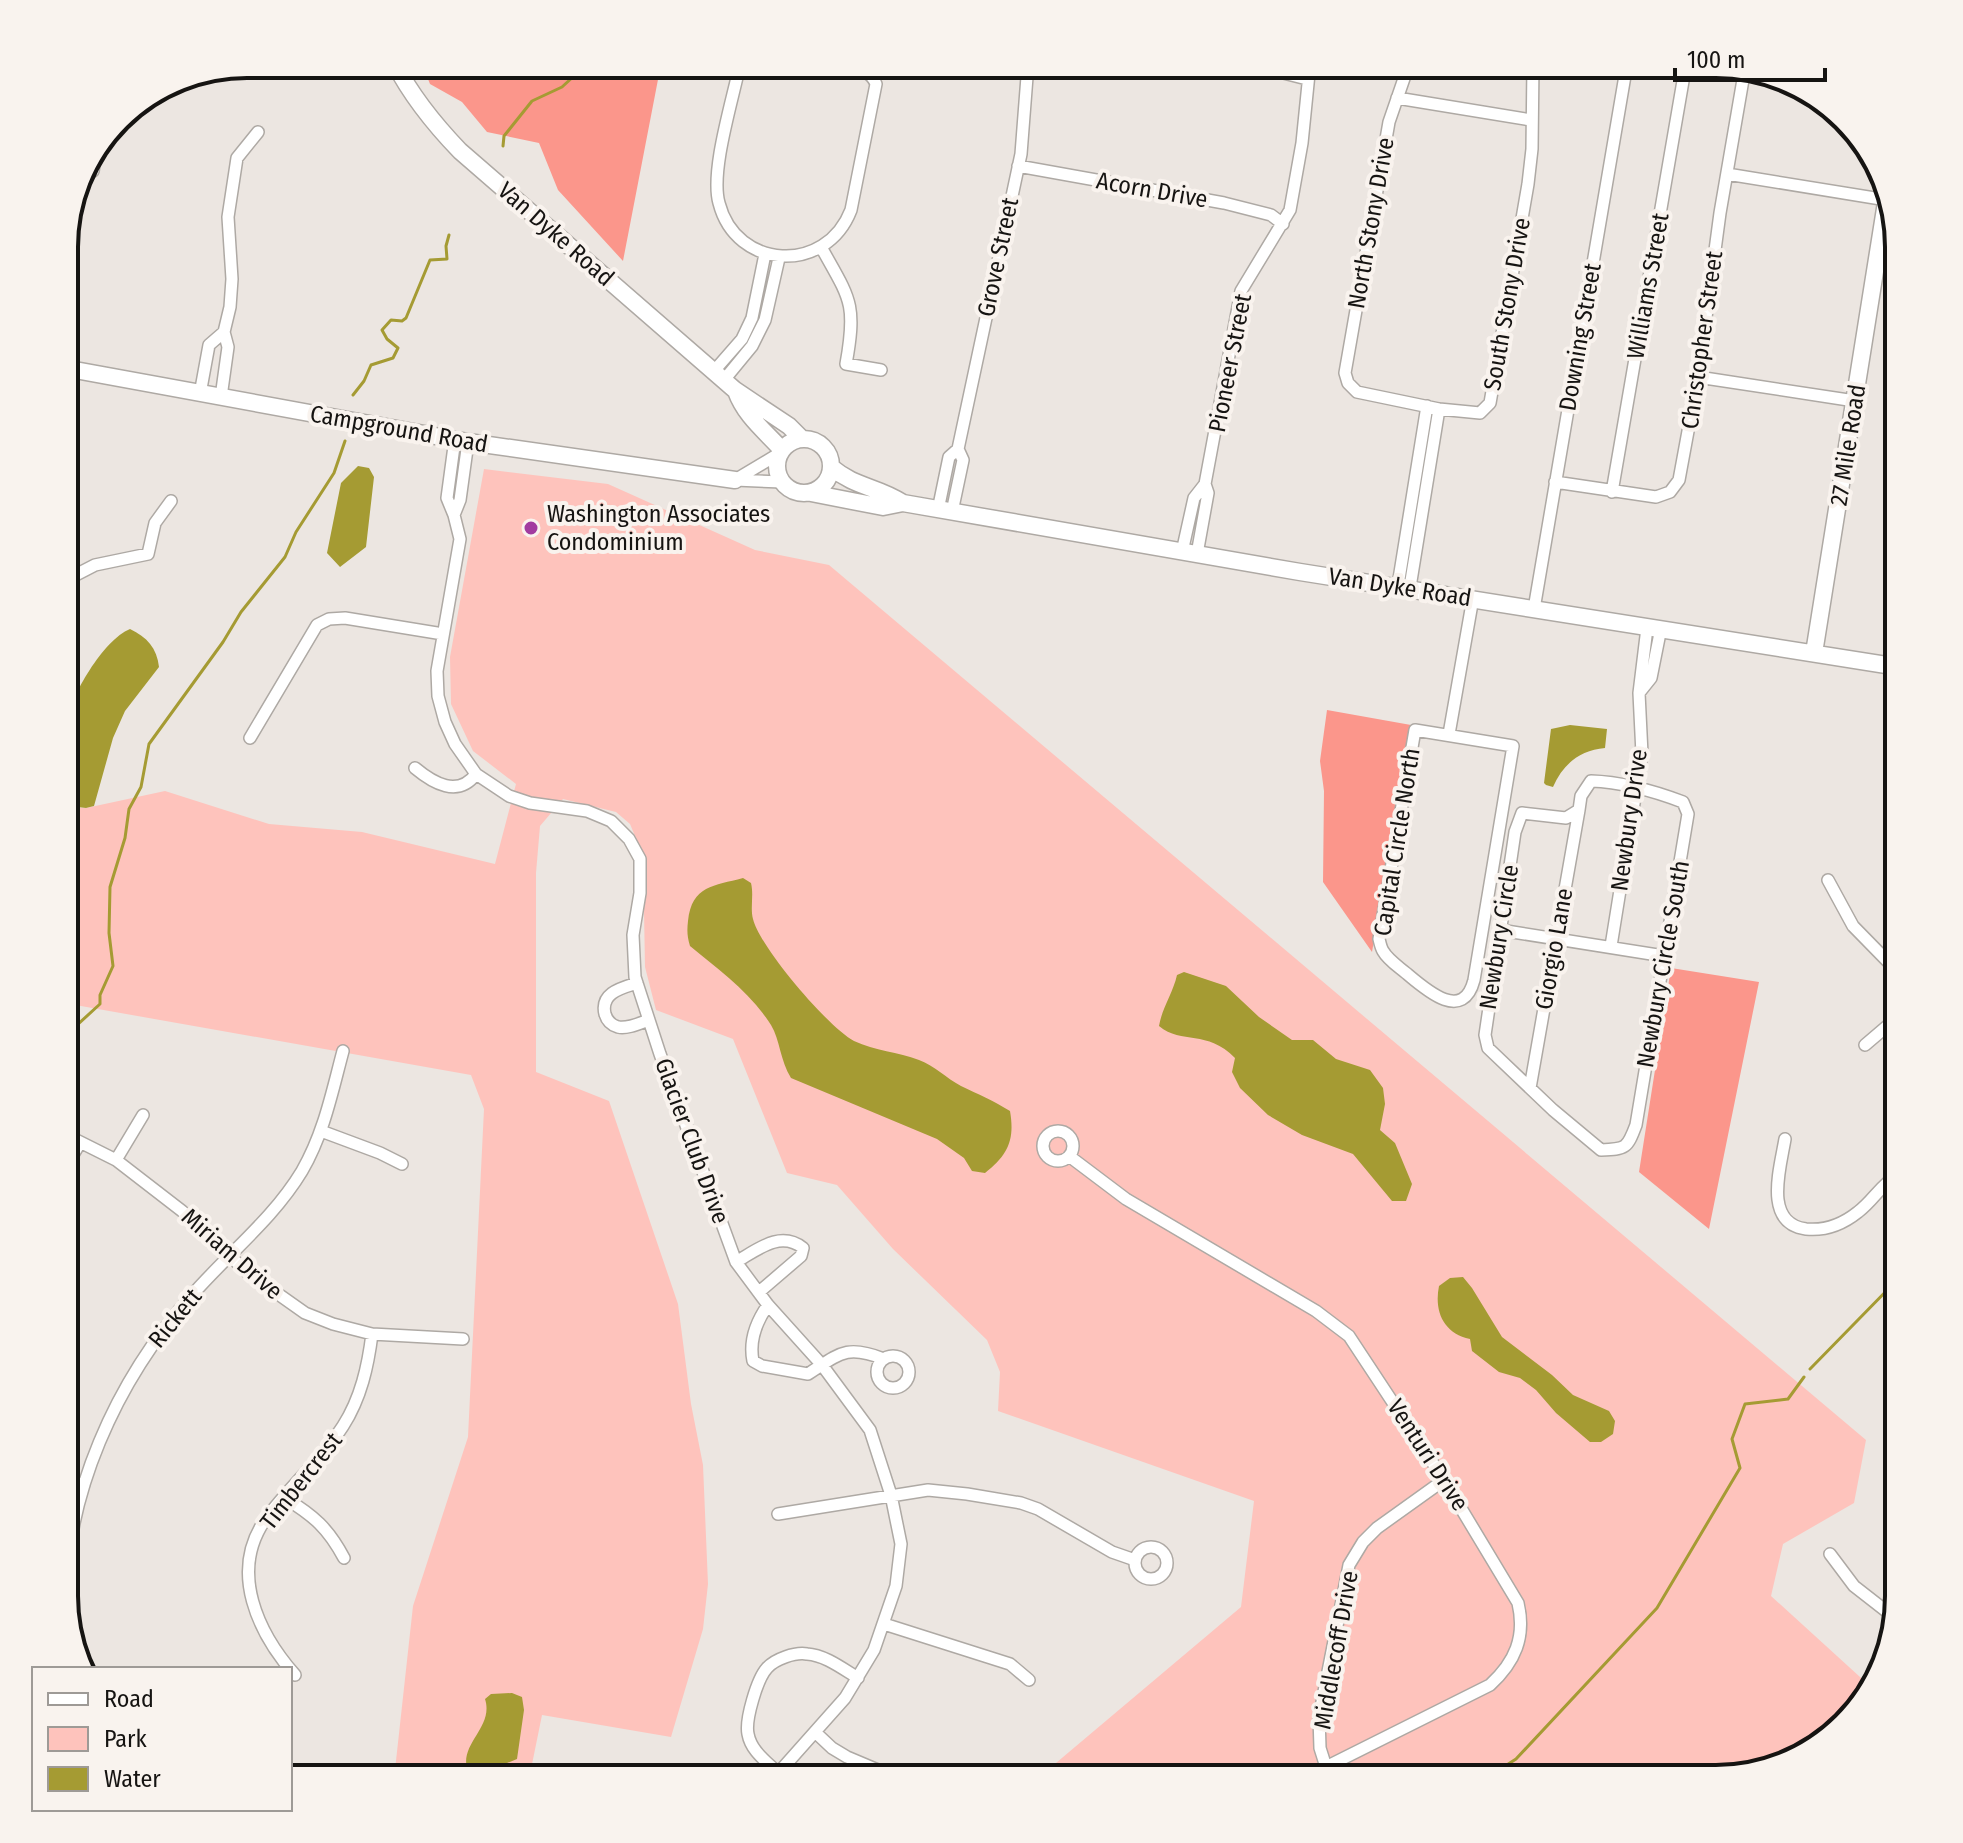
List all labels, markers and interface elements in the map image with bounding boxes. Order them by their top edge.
scale bar [1675,32,1825,82]
text: 100 m [1687,46,1745,74]
street label: North Stony Drive [1342,135,1400,311]
street label: Acorn Drive [1094,166,1210,214]
street label: Van Dyke Road [492,176,620,292]
street label: Grove Street [972,195,1024,319]
street label: Williams Street [1621,211,1675,361]
street label: South Stony Drive [1478,215,1536,393]
street label: Christopher Street [1676,249,1728,431]
street label: Downing Street [1553,261,1607,413]
street label: Pioneer Street [1203,291,1257,435]
street label: 27 Mile Road [1825,382,1871,508]
street label: Campground Road [308,400,490,458]
place label: Washington Associates Condominium [547,500,770,556]
marker: Washington Associates Condominium [522,519,540,537]
street label: Van Dyke Road [1327,562,1473,612]
street label: Capital Circle North [1368,746,1426,938]
street label: Newbury Drive [1605,747,1653,893]
street label: Newbury Circle South [1631,858,1695,1070]
street label: Newbury Circle [1474,862,1524,1012]
street label: Giorgio Lane [1530,886,1578,1012]
street label: Glacier Club Drive [649,1054,735,1228]
street label: Miriam Drive [176,1203,288,1305]
street label: Rickett [143,1283,207,1353]
street label: Venturi Drive [1382,1394,1474,1516]
street label: Timbercrest [254,1427,348,1535]
street label: Middlecoff Drive [1308,1569,1364,1731]
legend [32,1667,292,1811]
text: Road [104,1685,154,1713]
text: Park [104,1725,147,1753]
text: Water [104,1765,161,1793]

